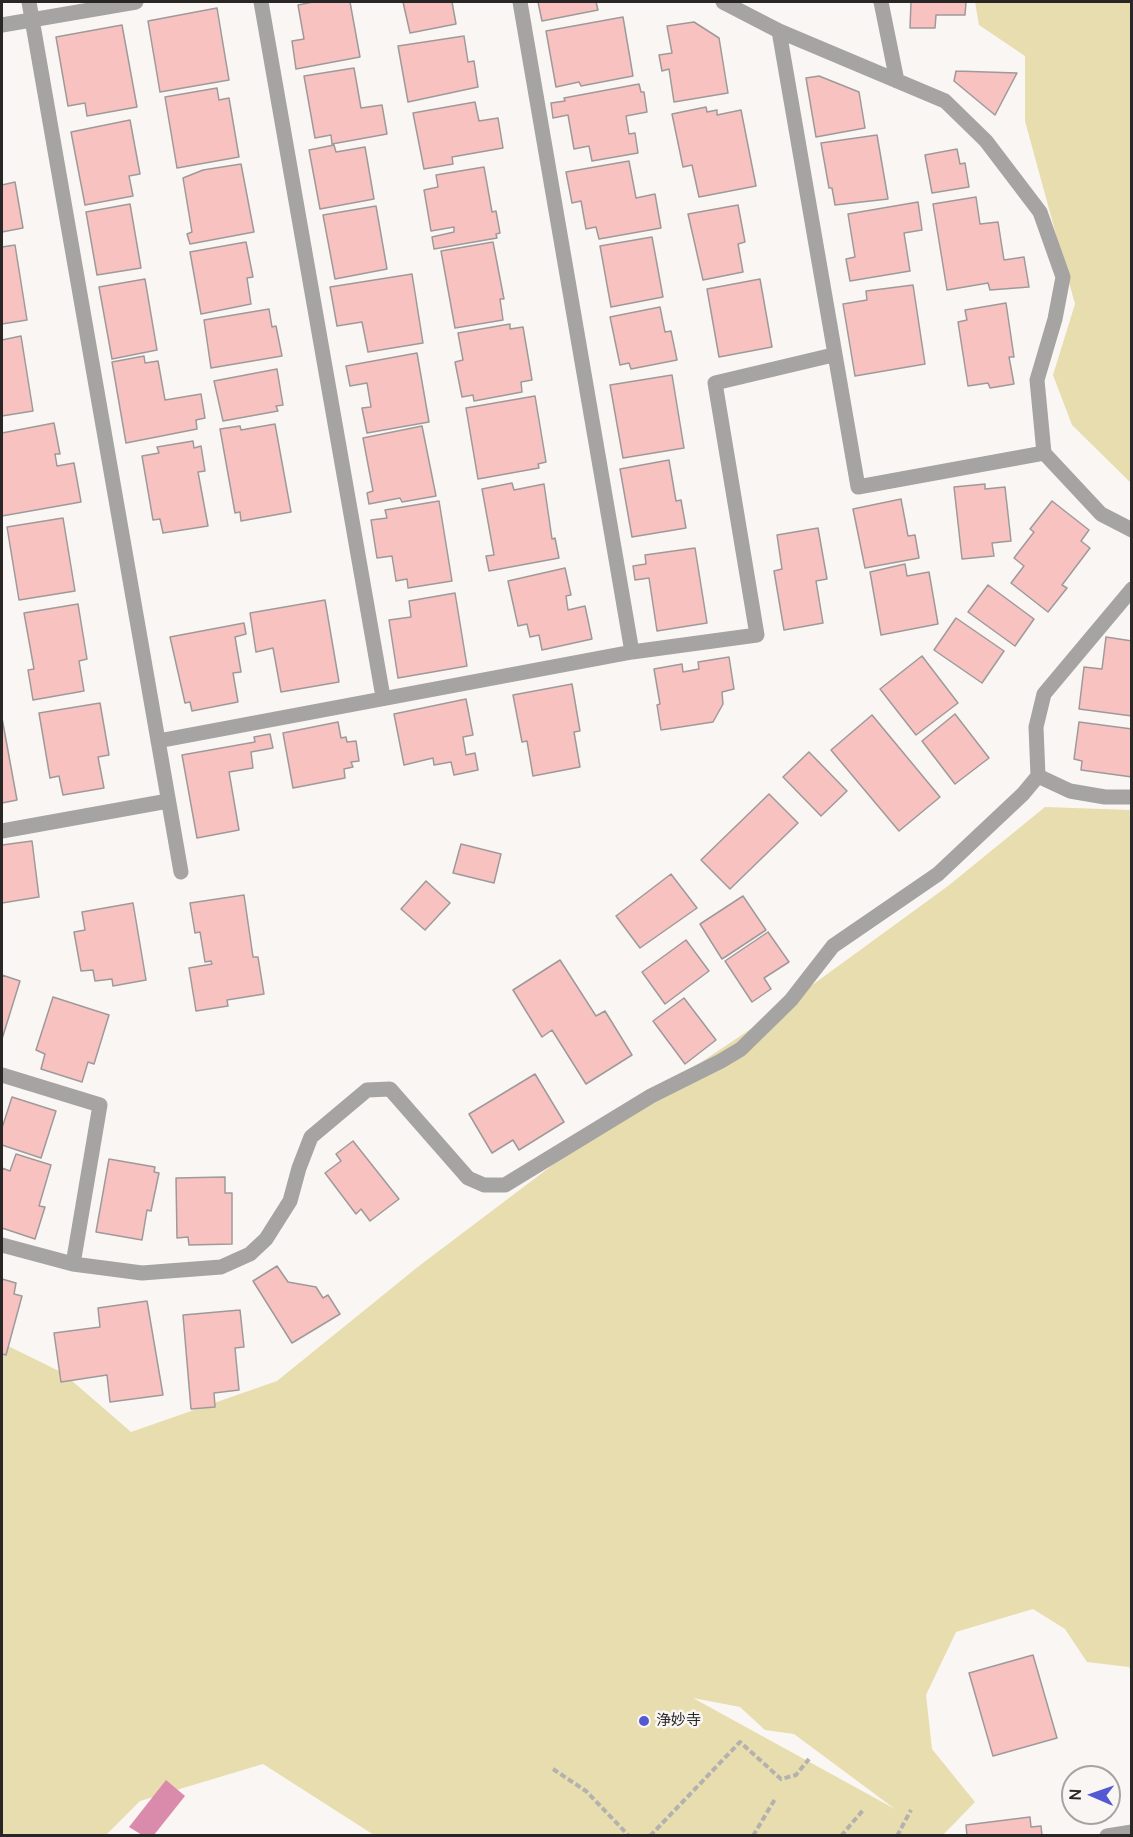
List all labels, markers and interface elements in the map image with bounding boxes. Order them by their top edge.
place label: 浄妙寺 [656,1712,701,1730]
marker: 浄妙寺 [637,1714,651,1728]
north arrow [1061,1765,1121,1825]
text: N [1064,1788,1086,1801]

